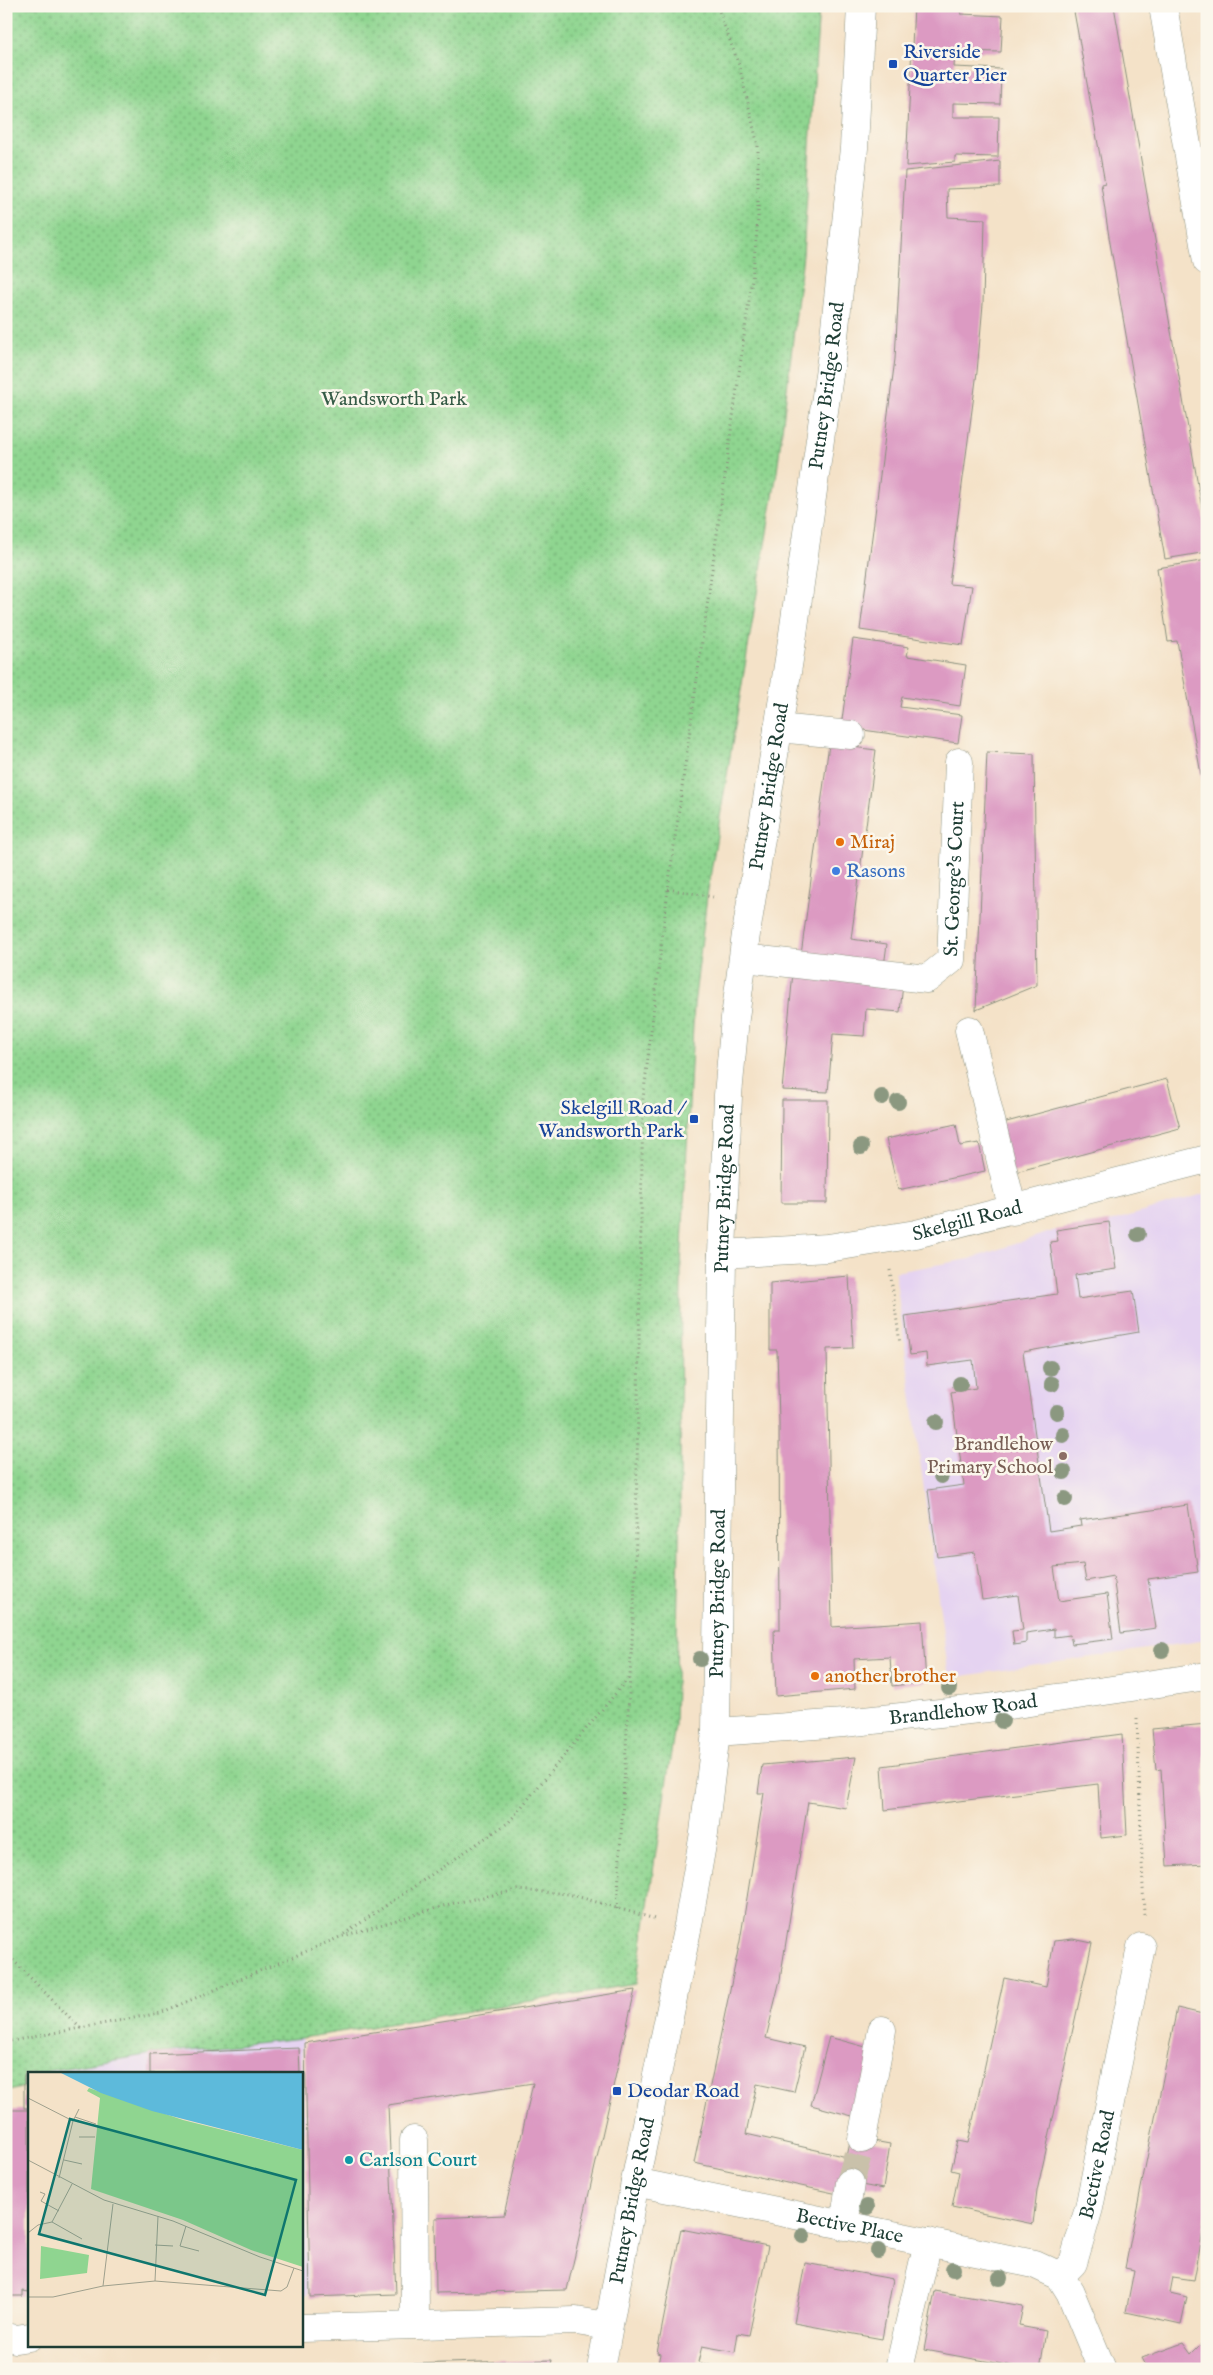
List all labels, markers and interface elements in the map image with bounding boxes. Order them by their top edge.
place label: Riverside Quarter Pier [903,40,1008,88]
marker: Riverside Quarter Pier [887,58,899,70]
street label: Putney Bridge Road [803,300,850,471]
park label: Wandsworth Park [321,387,467,412]
street label: Putney Bridge Road [744,701,795,872]
street label: St. George's Court [939,801,970,957]
place label: Miraj [850,830,895,855]
marker: Miraj [834,836,846,848]
place label: Rasons [846,859,905,884]
marker: Rasons [830,865,842,877]
place label: Skelgill Road / Wandsworth Park [538,1096,687,1144]
street label: Putney Bridge Road [709,1103,740,1273]
marker: Skelgill Road / Wandsworth Park [688,1113,700,1125]
street label: Skelgill Road [910,1195,1025,1247]
place label: Brandlehow Primary School [927,1432,1054,1480]
marker: Brandlehow Primary School [1057,1450,1069,1462]
street label: Putney Bridge Road [704,1509,731,1678]
place label: another brother [825,1664,957,1689]
marker: another brother [809,1670,821,1682]
street label: Brandlehow Road [888,1688,1039,1731]
inset map [28,2072,302,2348]
place label: Deodar Road [627,2079,740,2104]
marker: Deodar Road [611,2085,623,2097]
street label: Bective Road [1074,2108,1121,2222]
street label: Putney Bridge Road [604,2115,661,2286]
place label: Carlson Court [359,2148,477,2173]
marker: Carlson Court [343,2154,355,2166]
street label: Bective Place [794,2203,905,2249]

